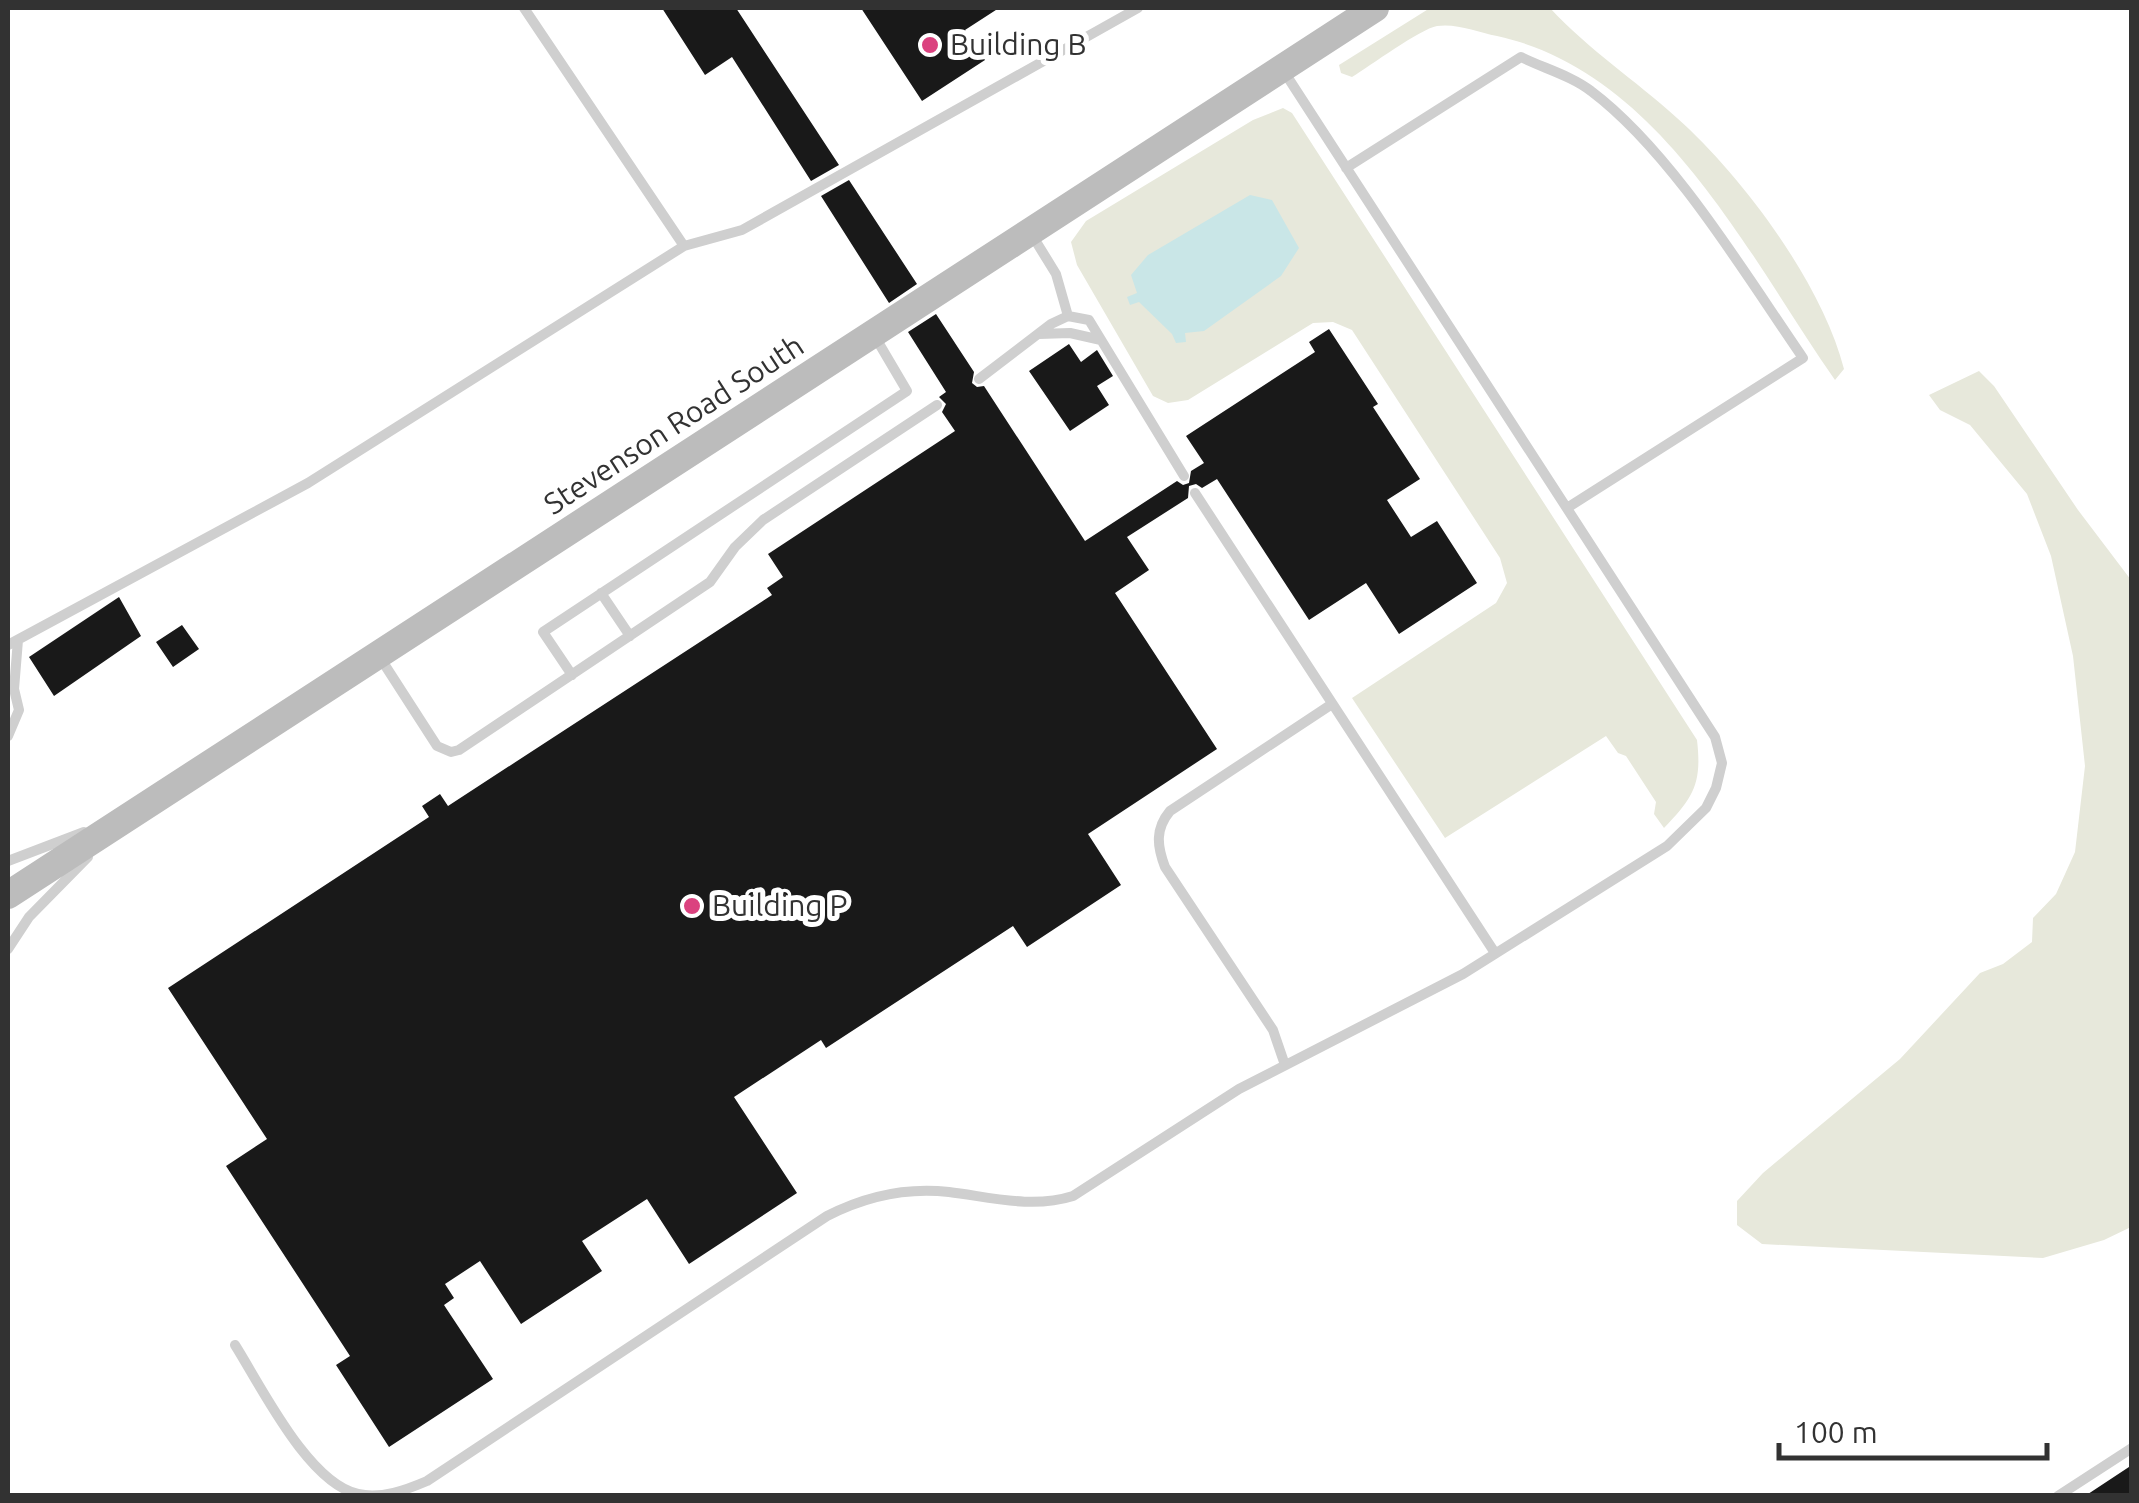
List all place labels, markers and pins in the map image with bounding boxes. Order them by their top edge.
place label: Building B [950,27,1086,61]
marker: Building B [919,34,941,56]
place label: Building P [712,888,847,922]
marker: Building P [681,895,703,917]

